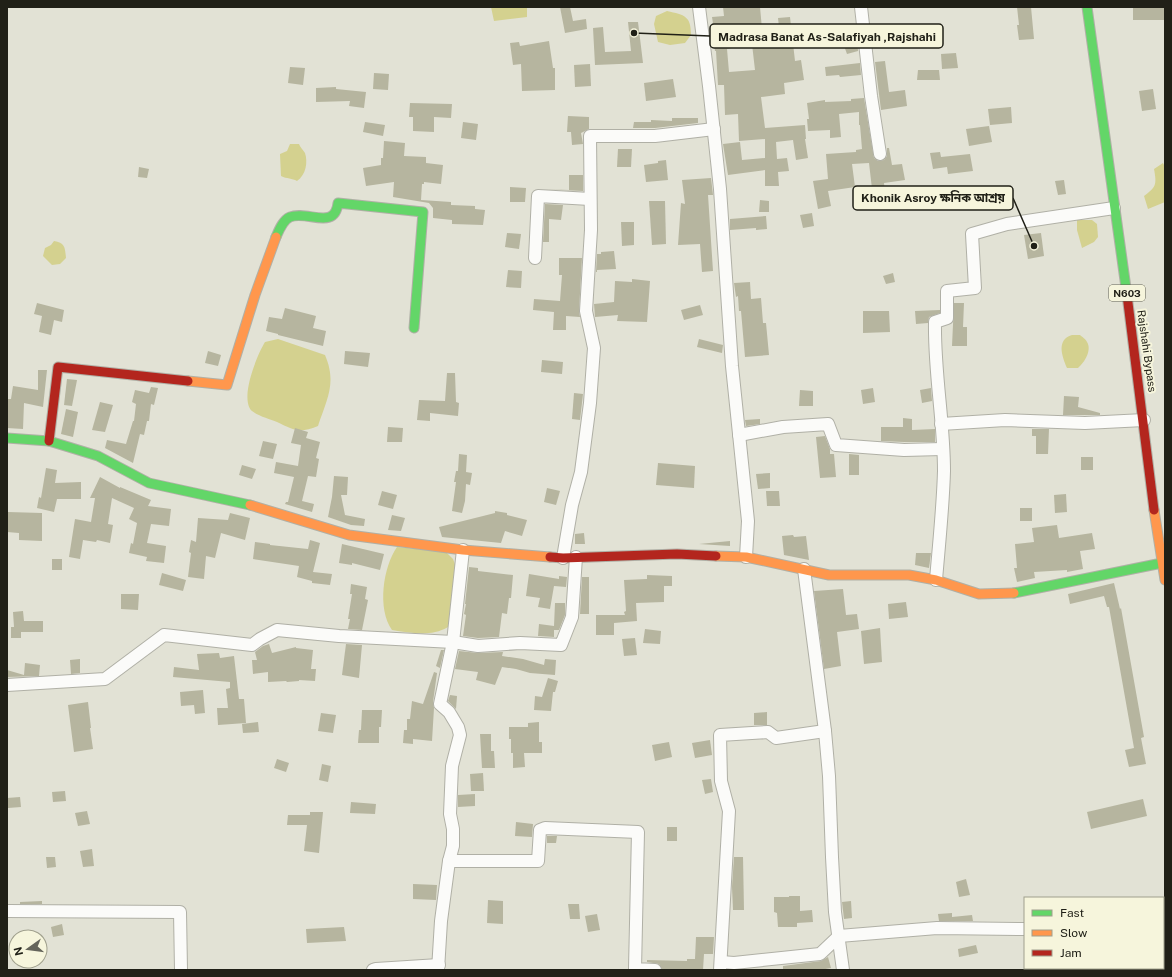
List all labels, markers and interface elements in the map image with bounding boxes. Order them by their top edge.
callout: Madrasa Banat As-Salafiyah ,Rajshahi [710,24,943,48]
text: Madrasa Banat As-Salafiyah ,Rajshahi [718,30,936,44]
callout: Khonik Asroy ক্ষনিক আশ্রয় [853,186,1013,210]
text: Khonik Asroy ক্ষনিক আশ্রয় [861,190,1005,205]
road number: N603 [1109,285,1145,301]
street label: Rajshahi Bypass [1135,309,1159,393]
legend [1024,897,1164,969]
text: Fast [1060,906,1085,920]
text: Slow [1060,926,1088,940]
north arrow [8,929,48,969]
text: N [11,946,25,957]
text: Jam [1060,946,1082,960]

